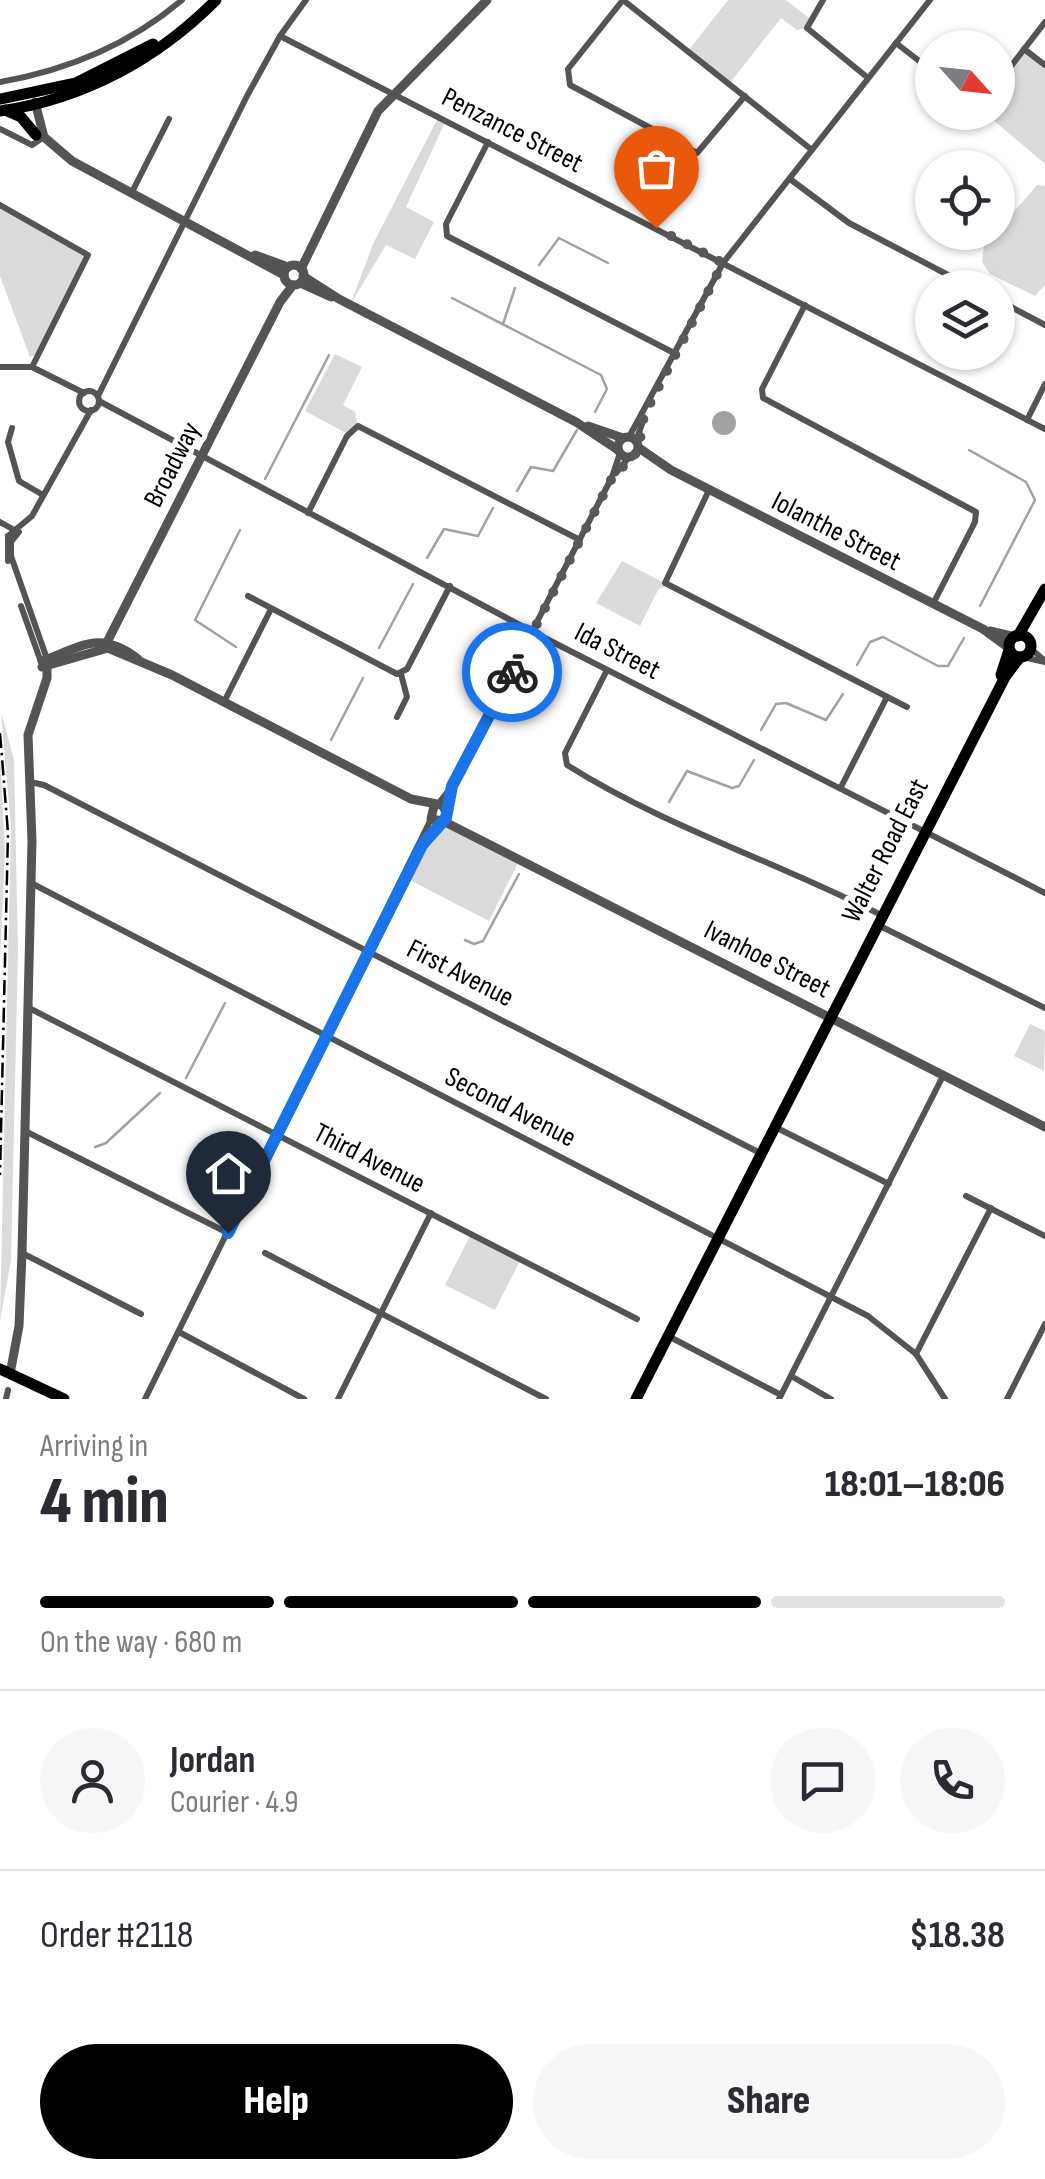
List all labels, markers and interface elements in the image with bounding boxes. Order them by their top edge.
north arrow [915,30,1015,130]
map controls [915,30,1015,370]
street label: Penzance Street [436,81,588,180]
pin [614,126,699,229]
icon: bag [629,141,684,196]
button: locate [915,150,1015,250]
button: layers [915,270,1015,370]
street label: Broadway [137,417,208,513]
street label: Iolanthe Street [766,485,907,578]
street label: Ida Street [569,616,666,687]
courier [462,622,562,722]
icon: bike [485,645,540,700]
street label: Walter Road East [835,773,936,928]
street label: Ivanhoe Street [699,913,836,1005]
street label: First Avenue [401,932,519,1014]
street label: Second Avenue [439,1060,581,1154]
street label: Third Avenue [308,1116,430,1200]
pin [186,1131,271,1234]
icon: home [201,1146,256,1201]
text: Arriving in [40,1427,148,1466]
text: 18:01–18:06 [825,1462,1005,1507]
text: 4 min [40,1464,169,1542]
text: On the way · 680 m [40,1623,242,1662]
button: person [40,1728,145,1833]
button: chat [770,1728,875,1833]
button: phone [900,1728,1005,1833]
text: Jordan [170,1738,255,1783]
text: Courier · 4.9 [170,1783,298,1822]
text: Order #2118 [40,1913,193,1958]
text: $18.38 [909,1913,1005,1958]
button: Help [40,2044,513,2159]
button: Share [533,2044,1005,2159]

